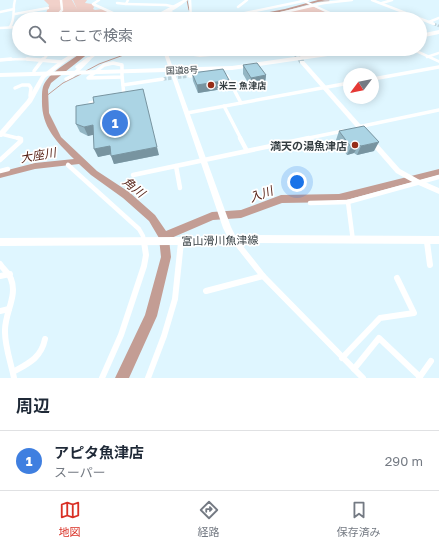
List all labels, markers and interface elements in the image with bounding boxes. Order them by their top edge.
search box [12,12,427,56]
icon: search [26,23,48,45]
text: ここで検索 [58,26,133,44]
street label: 国道8号 [166,64,198,76]
north arrow [343,68,379,104]
marker: 米三 魚津店 [206,80,216,90]
place label: 米三 魚津店 [219,80,266,91]
pin: 1 [102,108,128,138]
place label: 満天の湯魚津店 [270,139,347,152]
marker: 満天の湯魚津店 [350,140,360,150]
water label: 大座川 [19,144,59,166]
your location [287,172,307,192]
water label: 角川 [120,174,150,202]
water label: 入川 [247,182,277,205]
street label: 富山滑川魚津線 [181,233,259,247]
text: 周辺 [16,395,50,416]
text: アピタ魚津店 [54,443,144,461]
text: 1 [26,453,32,469]
text: 290 m [385,453,423,469]
text: スーパー [54,464,106,480]
tab: 地図 [59,499,81,539]
tab: 経路 [198,499,220,539]
tab: 保存済み [337,499,381,539]

